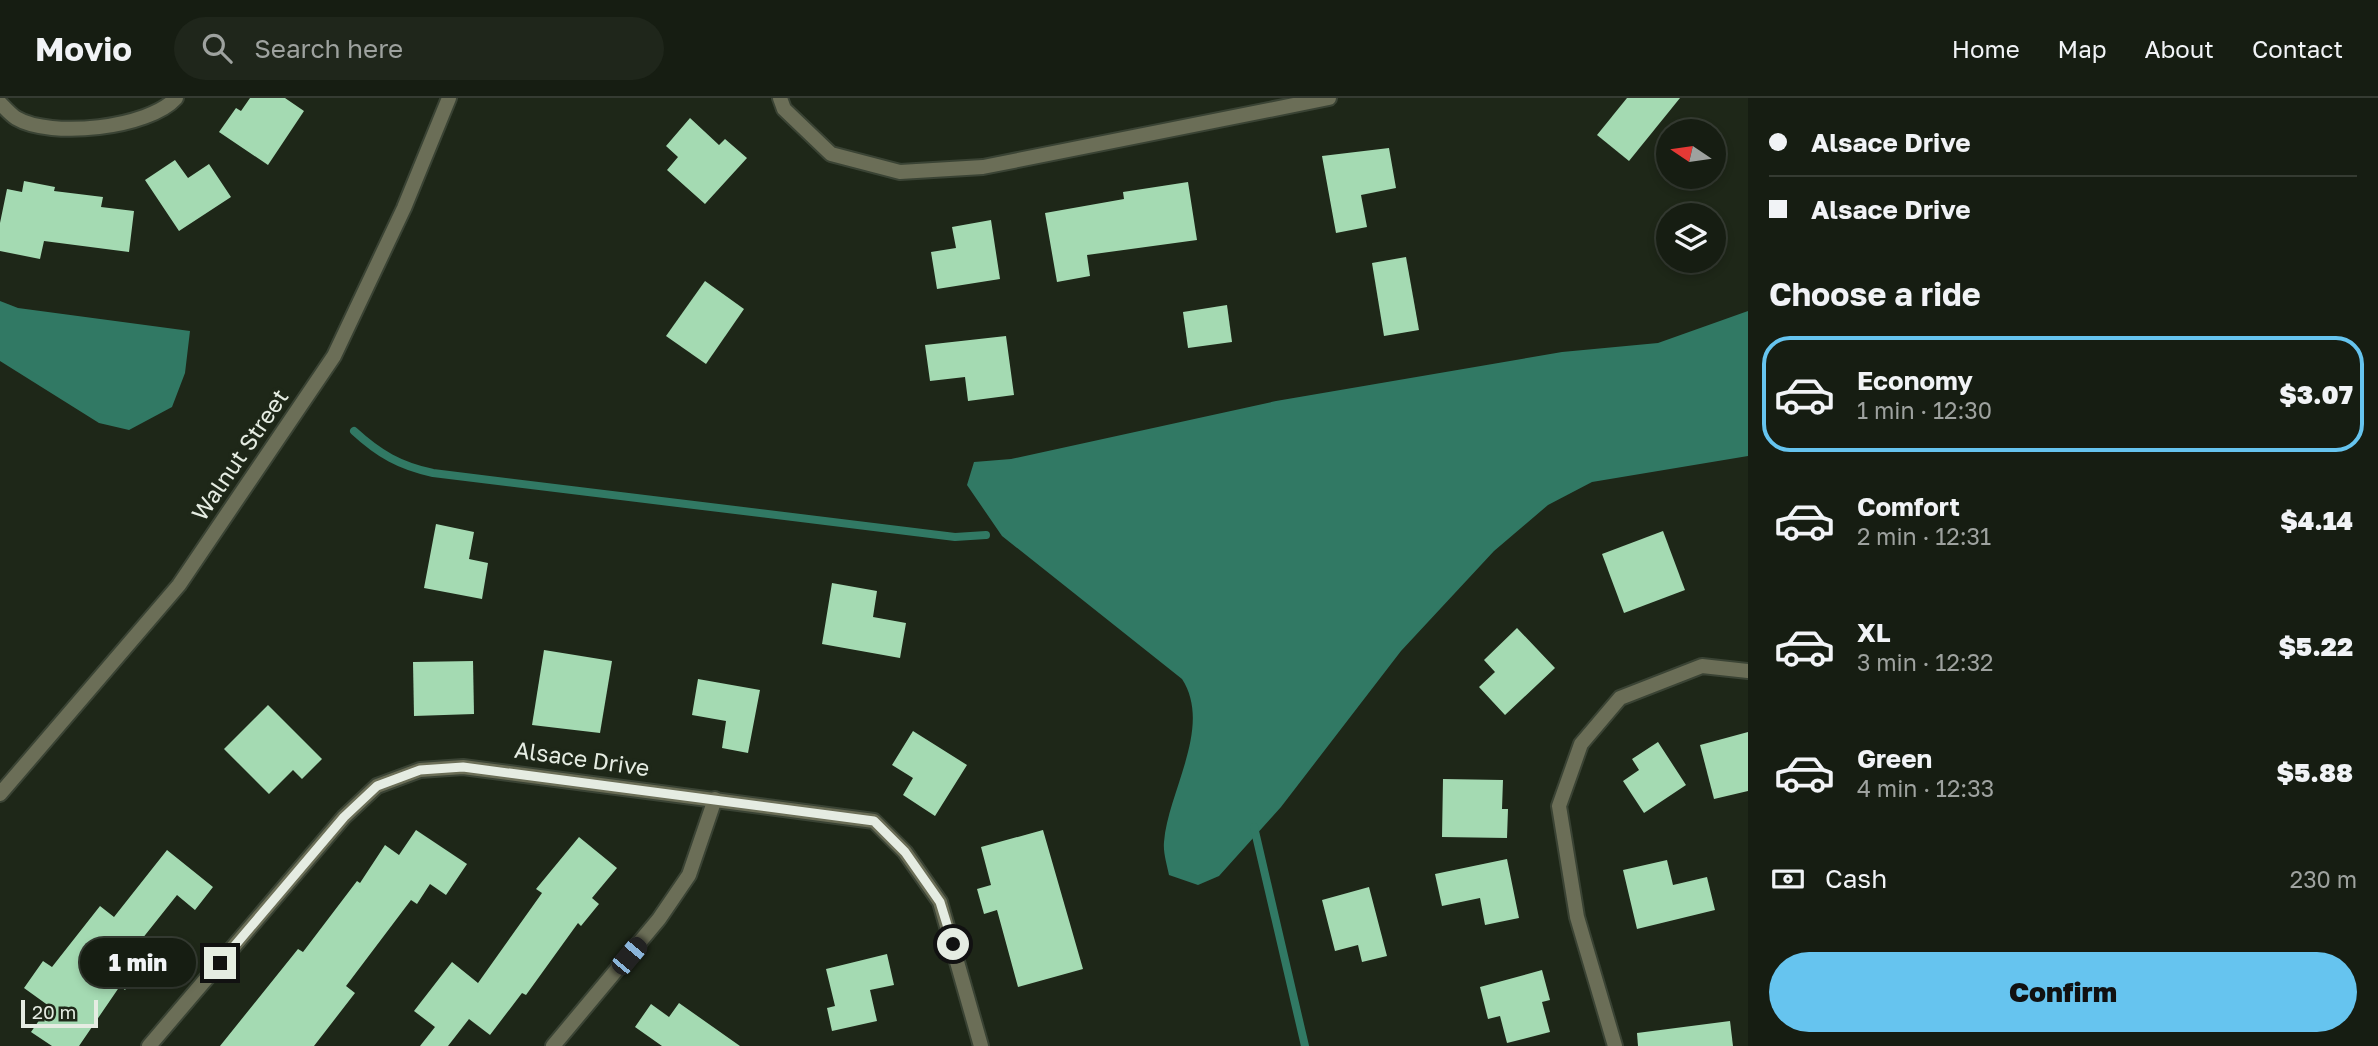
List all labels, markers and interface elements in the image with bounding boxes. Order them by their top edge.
search box [174,17,664,80]
text: Movio [35,29,132,68]
icon: search [198,29,236,67]
text: Search here [254,33,403,64]
text: Home [1952,34,2020,63]
text: Map [2058,34,2107,63]
text: About [2145,34,2214,63]
text: Contact [2252,34,2343,63]
north arrow [1656,119,1726,189]
map controls [1656,119,1726,273]
text: Alsace Drive [1811,127,1971,158]
text: Alsace Drive [1811,194,1971,225]
button: layers [1656,203,1726,273]
text: Choose a ride [1769,275,1981,313]
icon: car [1773,363,1836,426]
text: Economy [1857,365,1973,396]
text: $3.07 [2279,379,2353,410]
street label: Walnut Street [185,383,293,526]
text: 1 min · 12:30 [1857,396,1992,424]
icon: car [1773,489,1836,552]
text: Comfort [1857,491,1960,522]
text: $4.14 [2280,505,2353,536]
text: 2 min · 12:31 [1857,522,1991,550]
icon: car [1773,615,1836,678]
text: XL [1857,617,1891,648]
text: $5.22 [2278,631,2353,662]
text: 3 min · 12:32 [1857,648,1993,676]
street label: Alsace Drive [513,735,651,781]
icon: car [1773,741,1836,804]
text: Green [1857,743,1932,774]
text: $5.88 [2277,757,2353,788]
text: 4 min · 12:33 [1857,774,1994,802]
icon: cash [1769,860,1807,898]
text: Cash [1825,863,1887,894]
text: 230 m [2290,865,2357,893]
route start [937,928,969,960]
car [608,933,651,979]
callout: 1 min [80,938,196,988]
route end [204,947,236,979]
text: 1 min [109,948,167,976]
button: Confirm [1769,952,2357,1032]
scale bar [21,997,98,1029]
text: 20 m [32,1000,76,1023]

